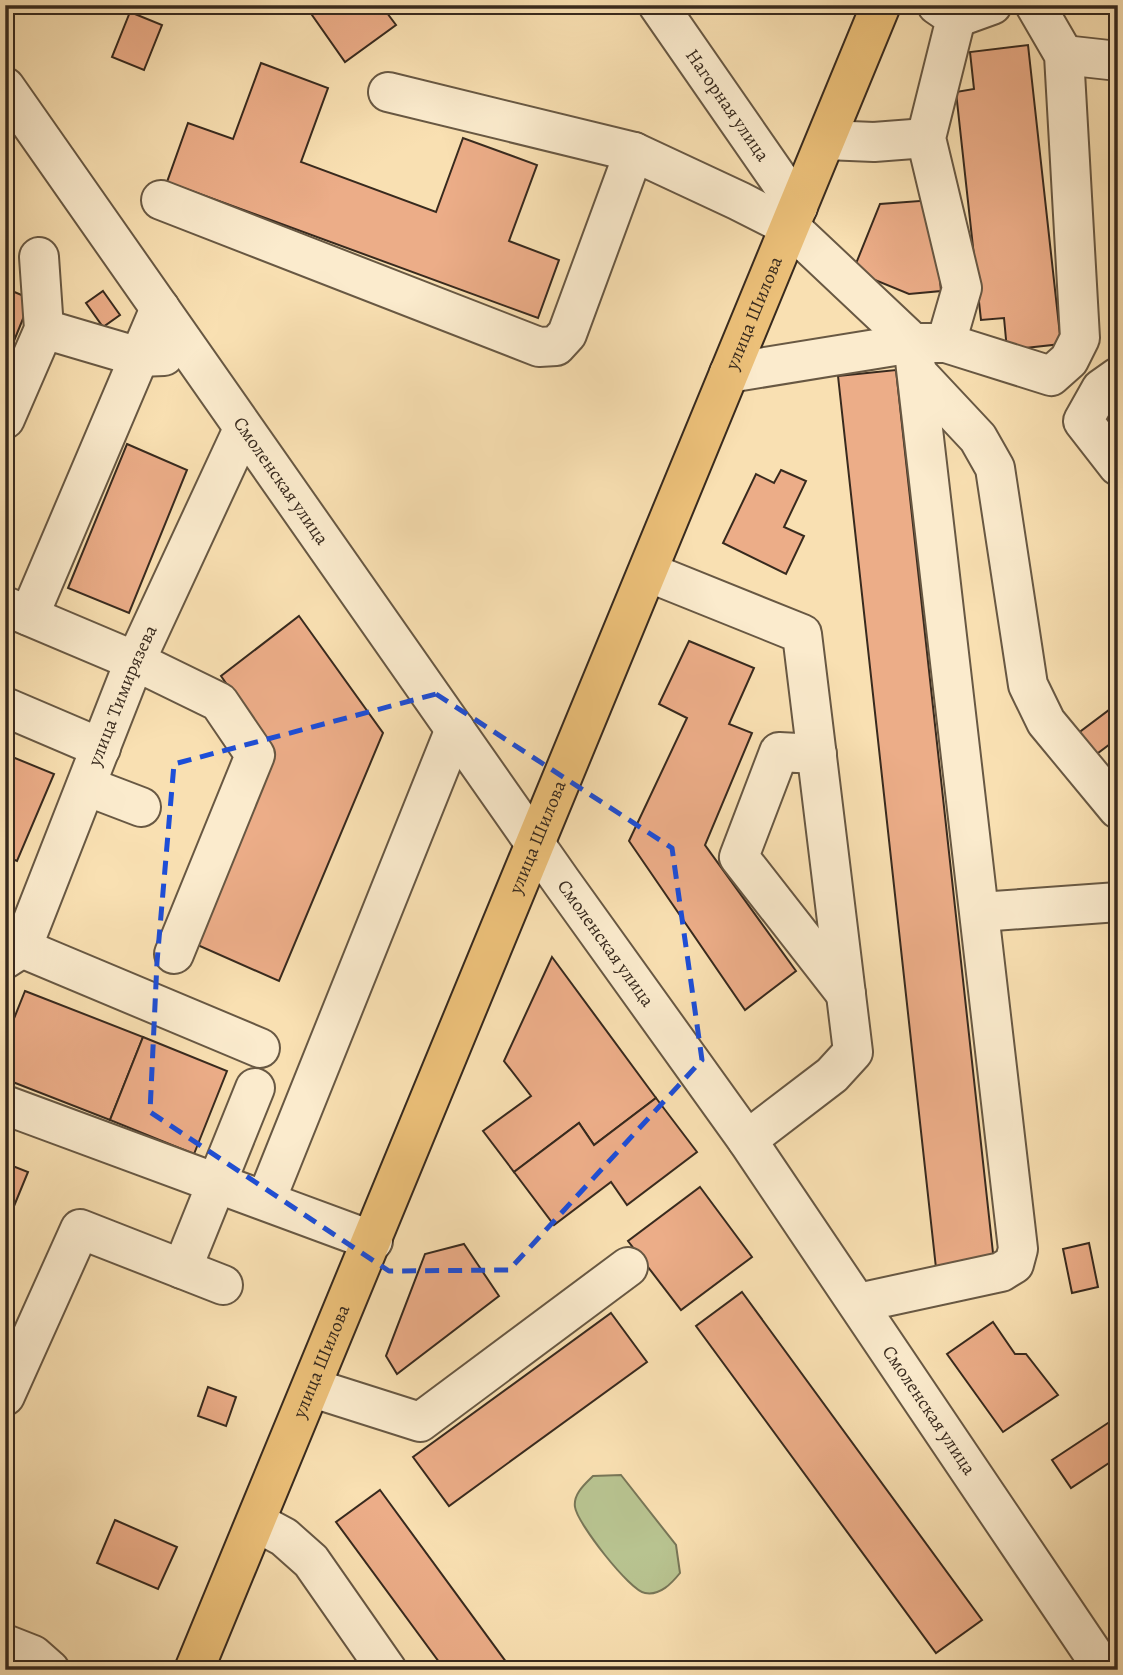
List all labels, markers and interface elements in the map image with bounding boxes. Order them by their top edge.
street label: Нагорная улица [679,44,776,167]
street label: улица Шилова [719,252,789,374]
street label: Смоленская улица [227,412,335,551]
street label: улица Тимирязева [81,620,164,771]
street label: улица Шилова [502,776,573,899]
street label: Смоленская улица [551,874,660,1012]
street label: улица Шилова [286,1300,356,1423]
street label: Смоленская улица [876,1340,982,1480]

